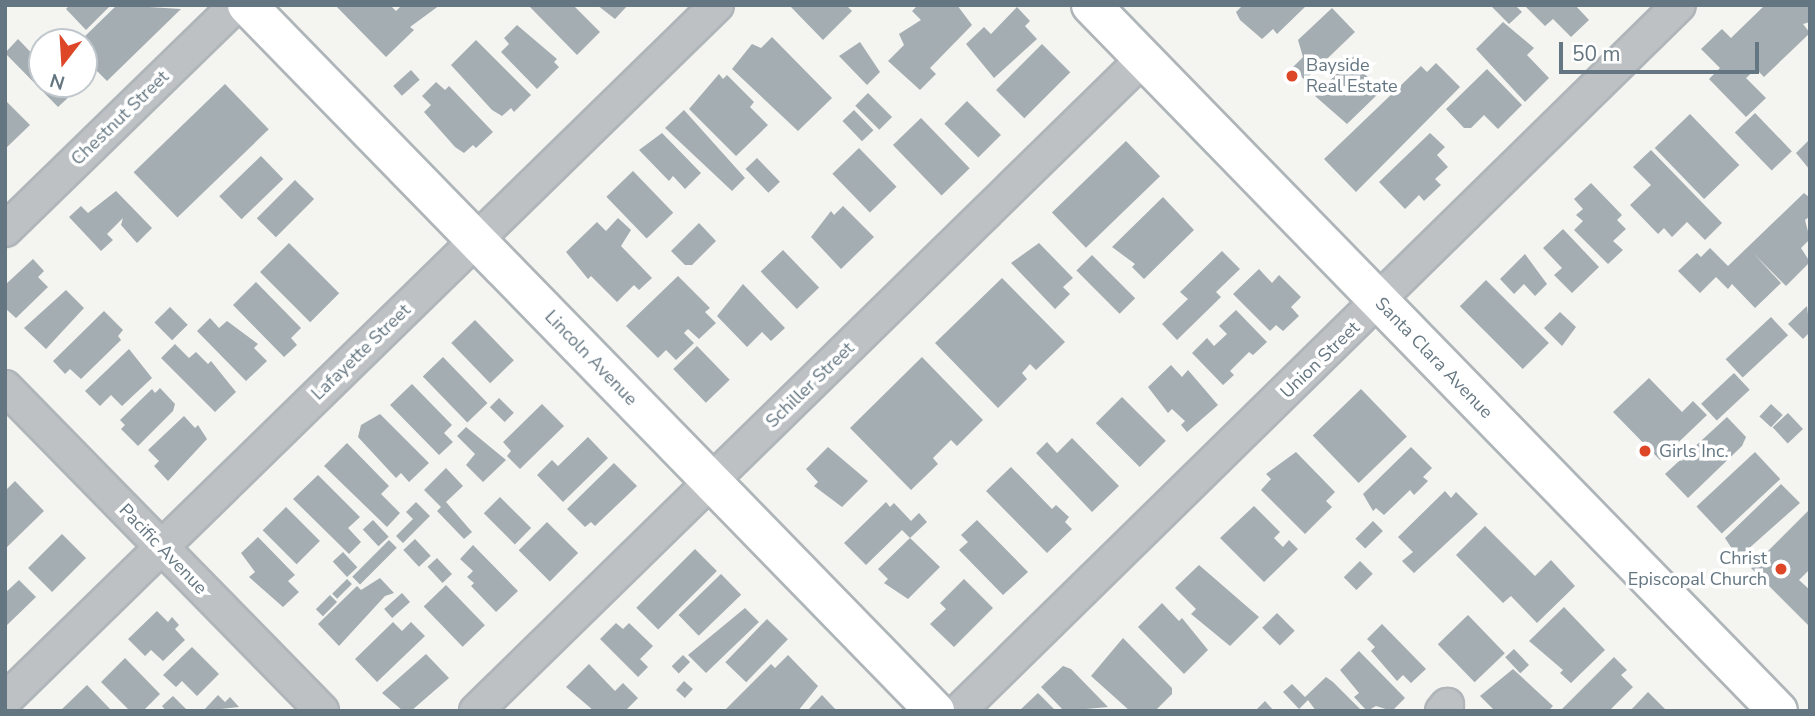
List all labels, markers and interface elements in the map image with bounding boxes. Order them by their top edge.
north arrow [28,28,98,98]
scale bar [1563,28,1762,72]
text: 50 m [1572,40,1621,68]
place label: Bayside Real Estate [1306,55,1397,98]
street label: Chestnut Street [67,66,173,170]
text: N [47,67,68,96]
marker: Bayside Real Estate [1284,68,1300,84]
street label: Santa Clara Avenue [1371,293,1497,423]
street label: Lafayette Street [307,299,415,405]
street label: Lincoln Avenue [540,306,642,410]
street label: Union Street [1276,317,1364,403]
street label: Schiller Street [761,338,859,432]
place label: Girls Inc. [1659,440,1729,462]
marker: Girls Inc. [1637,443,1653,459]
street label: Pacific Avenue [114,499,212,599]
place label: Christ Episcopal Church [1628,548,1767,590]
marker: Christ Episcopal Church [1773,561,1789,577]

